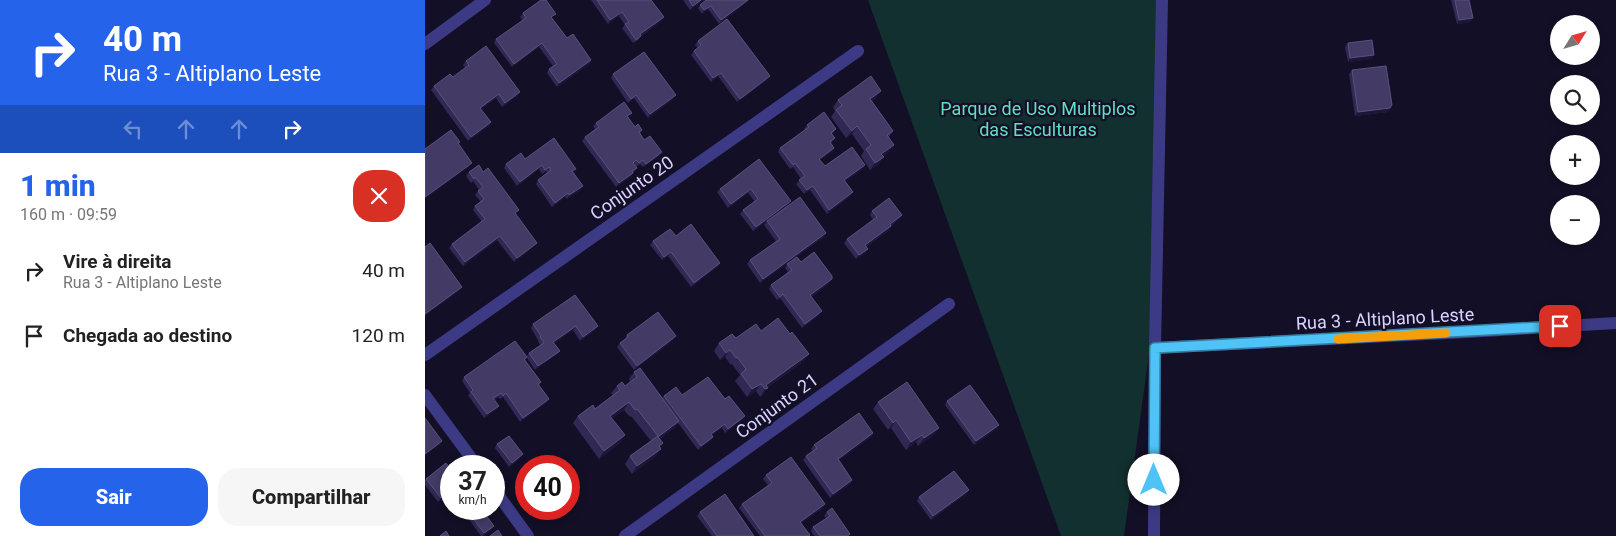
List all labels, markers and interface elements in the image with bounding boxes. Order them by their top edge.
north arrow [1550,15,1600,65]
map controls [1550,15,1600,245]
text: 40 m [103,19,182,60]
icon: right [20,20,85,85]
text: Rua 3 - Altiplano Leste [103,61,321,86]
button: search [1550,75,1600,125]
park label: Parque de Uso Multiplos das Esculturas [940,98,1136,140]
icon: left [119,115,147,143]
icon: ahead [172,115,200,143]
icon: ahead [225,115,253,143]
icon: right [278,115,306,143]
button: + [1550,135,1600,185]
street label: Conjunto 20 [586,151,677,224]
text: 1 min [20,168,96,203]
button: close [353,170,405,222]
button: − [1550,195,1600,245]
text: 160 m · 09:59 [20,205,117,224]
text: Vire à direita [63,250,172,273]
icon: right [20,257,48,285]
text: 40 m [362,259,405,282]
text: Rua 3 - Altiplano Leste [63,273,222,292]
street label: Rua 3 - Altiplano Leste [1295,303,1475,334]
pin [1539,305,1581,347]
icon: arrive [1546,312,1574,340]
icon: arrive [20,322,48,350]
text: Chegada ao destino [63,324,232,347]
text: 120 m [352,324,405,347]
street label: Conjunto 21 [731,369,822,443]
position arrow [1127,453,1179,505]
speed limit sign: 40 [515,455,580,520]
text: 37 [458,467,487,496]
button: Sair [20,468,208,526]
button: Compartilhar [218,468,405,526]
text: km/h [458,493,487,507]

